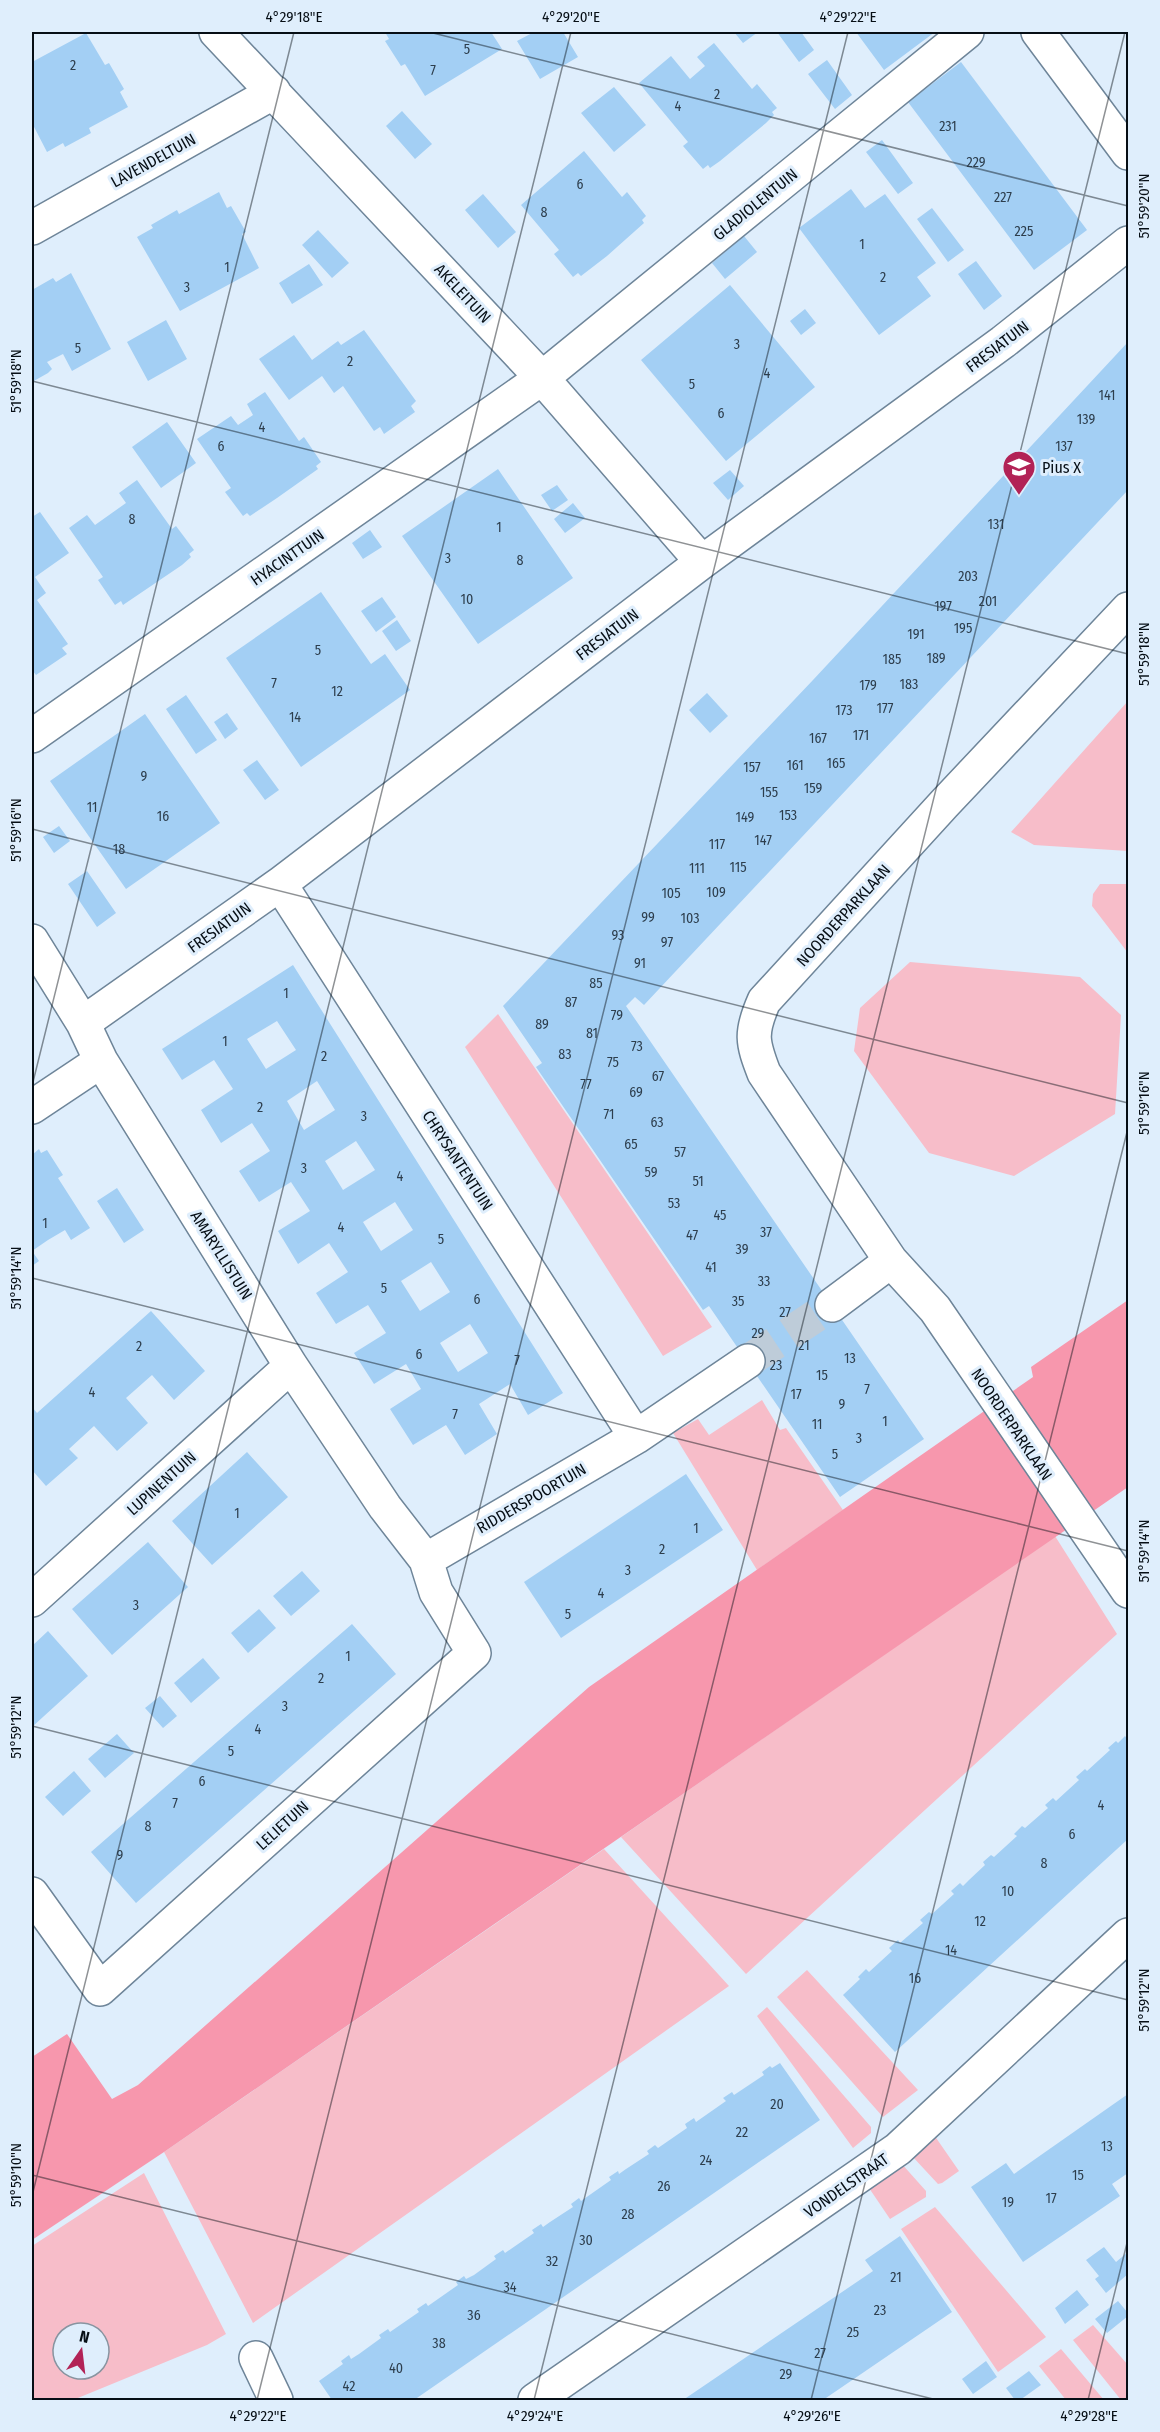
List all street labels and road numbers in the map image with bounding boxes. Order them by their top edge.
street label: LAVENDELTUIN [108,129,199,192]
street label: GLADIOLENTUIN [709,165,801,244]
street label: AKELEITUIN [430,260,495,327]
street label: FRESIATUIN [962,317,1032,376]
street label: HYACINTTUIN [247,525,328,590]
street label: FRESIATUIN [572,605,642,664]
street label: NOORDERPARKLAAN [793,860,894,970]
street label: FRESIATUIN [184,898,255,957]
street label: CHRYSANTENTUIN [418,1107,497,1214]
street label: AMARYLLISTUIN [187,1207,256,1303]
street label: NOORDERPARKLAAN [967,1365,1056,1484]
street label: LUPINENTUIN [123,1447,200,1519]
street label: RIDDERSPOORTUIN [473,1459,589,1537]
street label: LELIETUIN [252,1797,313,1854]
street label: VONDELSTRAAT [800,2149,893,2221]

